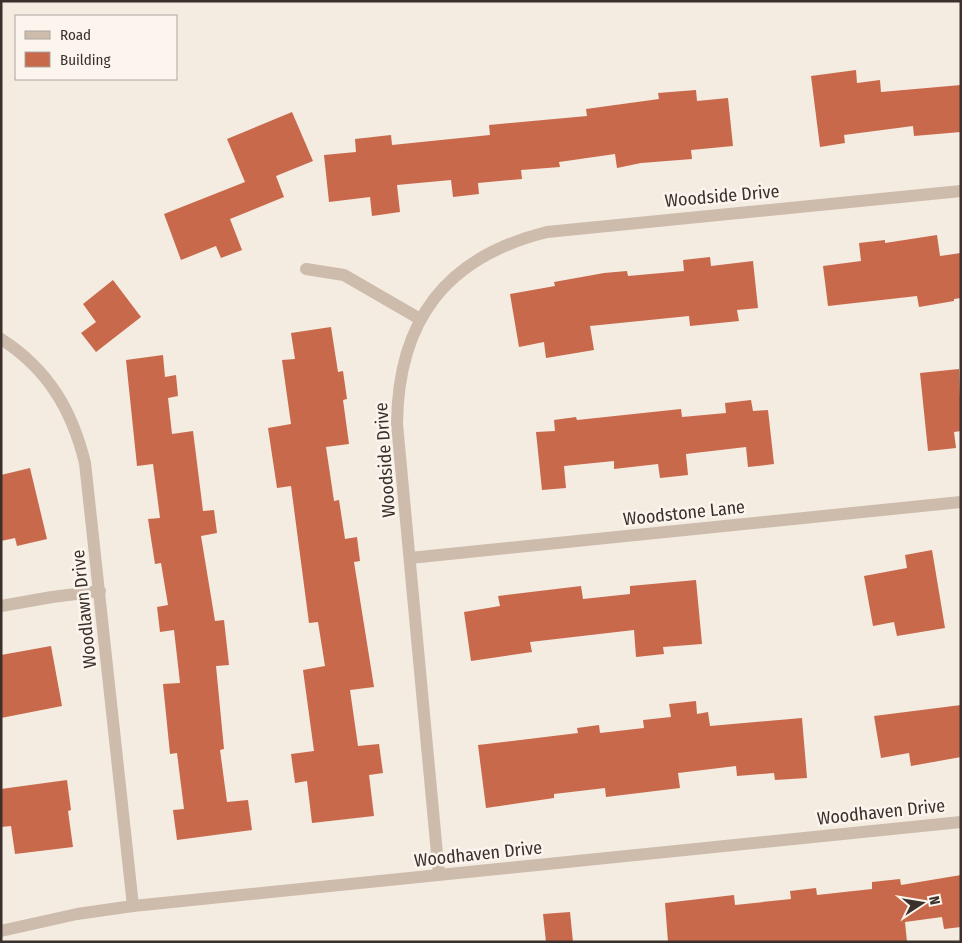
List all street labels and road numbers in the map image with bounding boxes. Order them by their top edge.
street label: Woodside Drive [664,180,780,212]
street label: Woodside Drive [370,402,400,518]
street label: Woodstone Lane [622,496,746,530]
street label: Woodlawn Drive [67,549,101,669]
street label: Woodhaven Drive [816,794,946,830]
street label: Woodhaven Drive [413,836,543,872]

